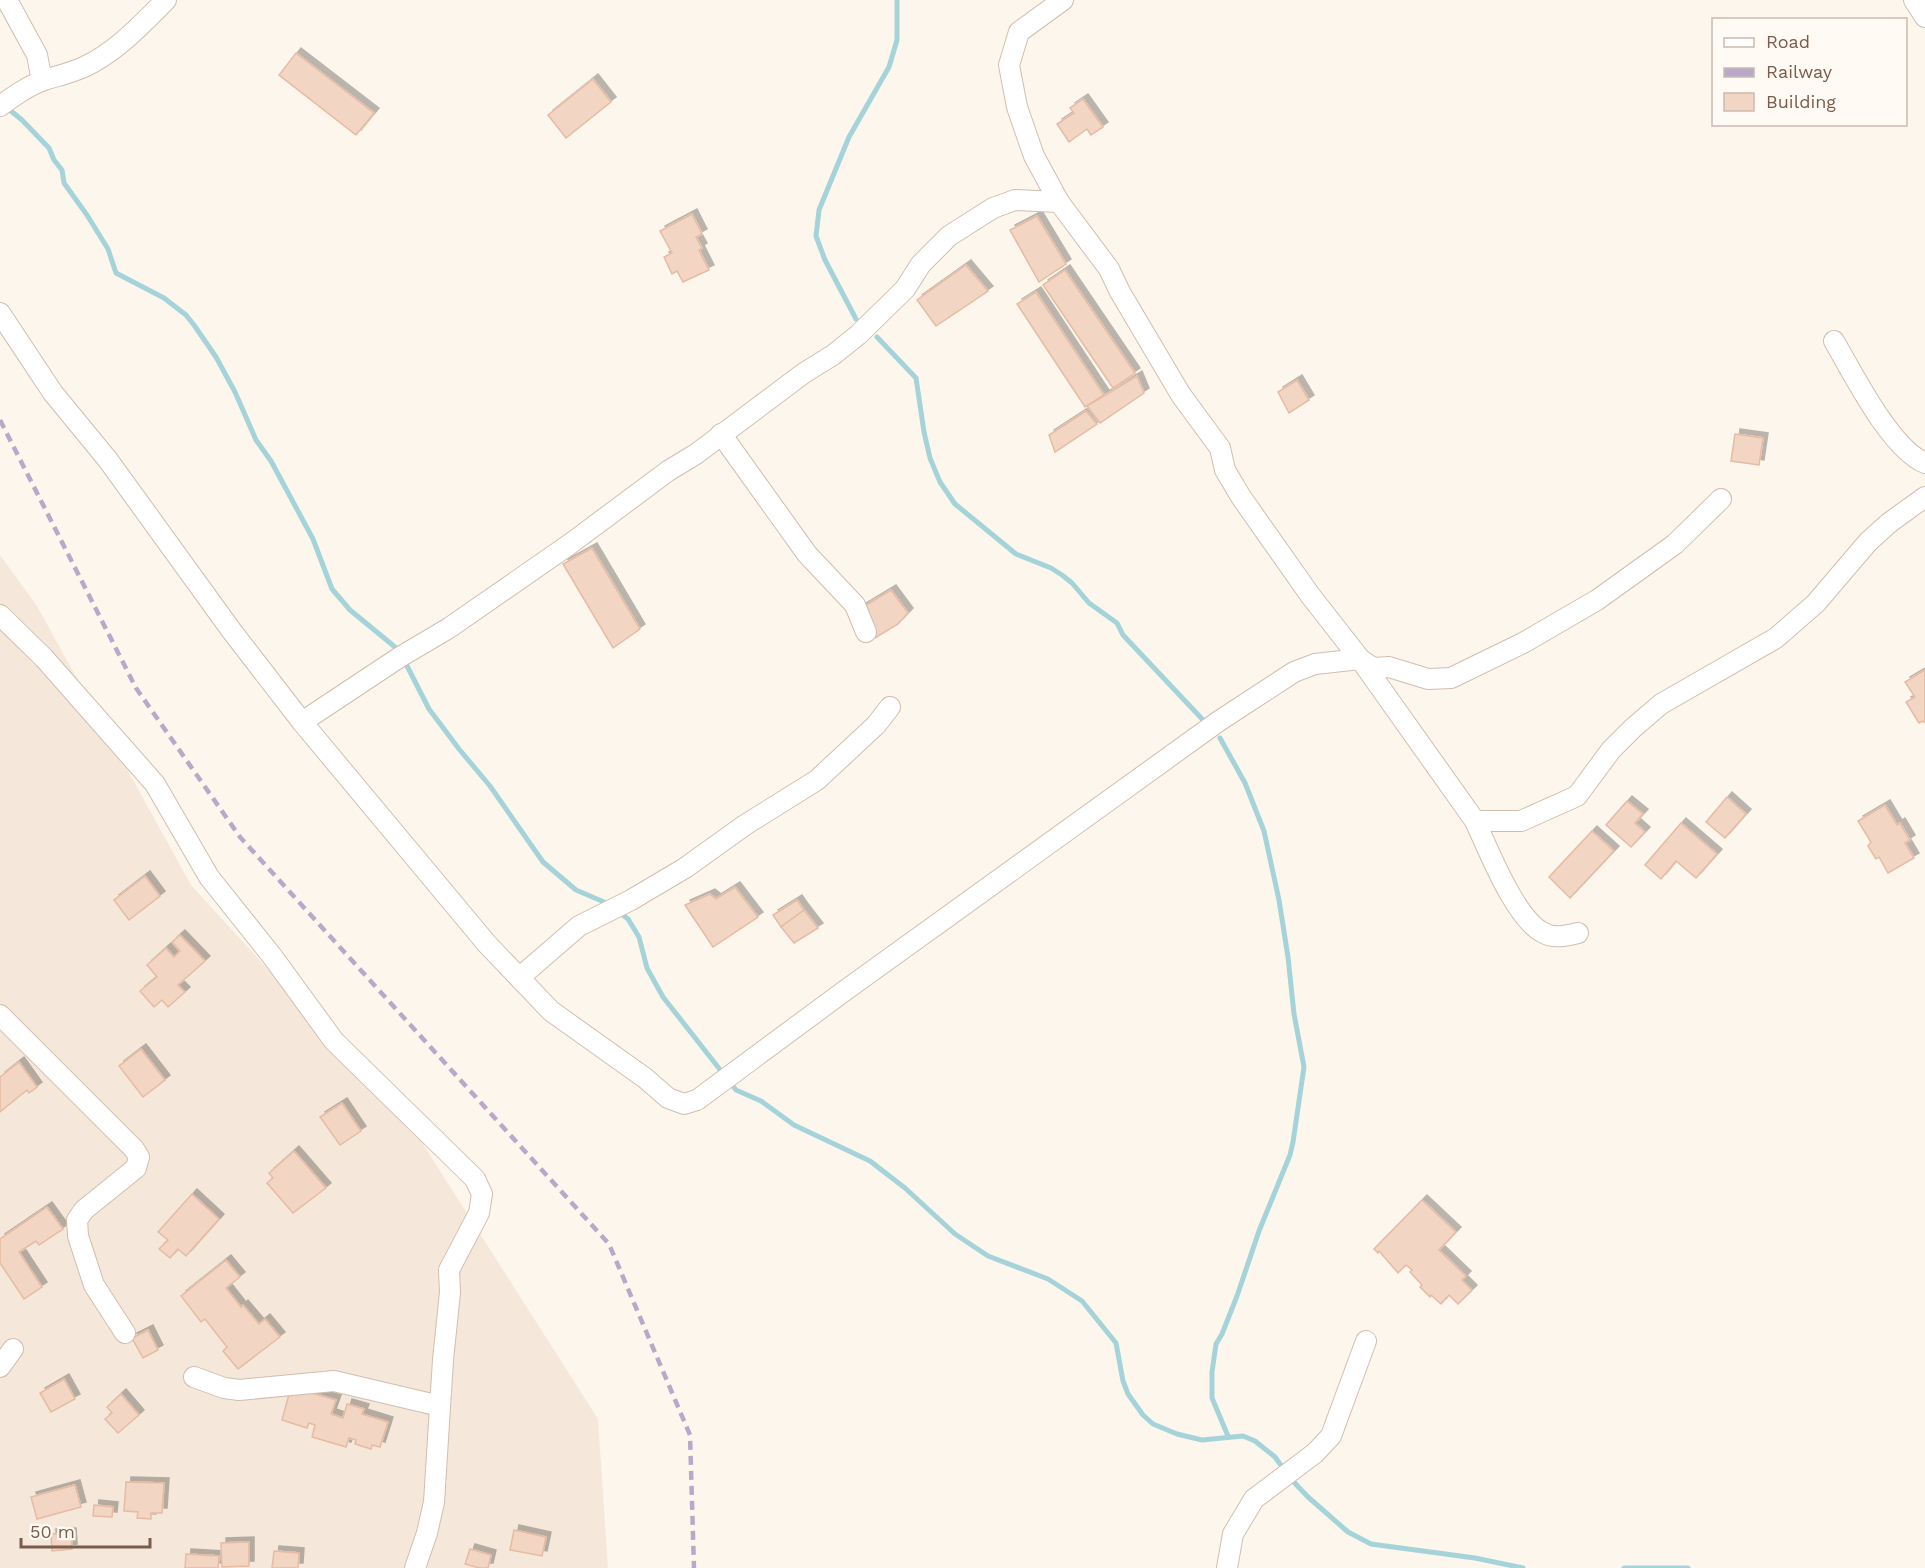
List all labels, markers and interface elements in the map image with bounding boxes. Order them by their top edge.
legend [1712,18,1907,126]
text: Road [1766,31,1810,52]
text: Railway [1766,61,1833,82]
text: Building [1766,91,1836,112]
scale bar [21,1511,150,1549]
text: 50 m [30,1521,75,1542]

